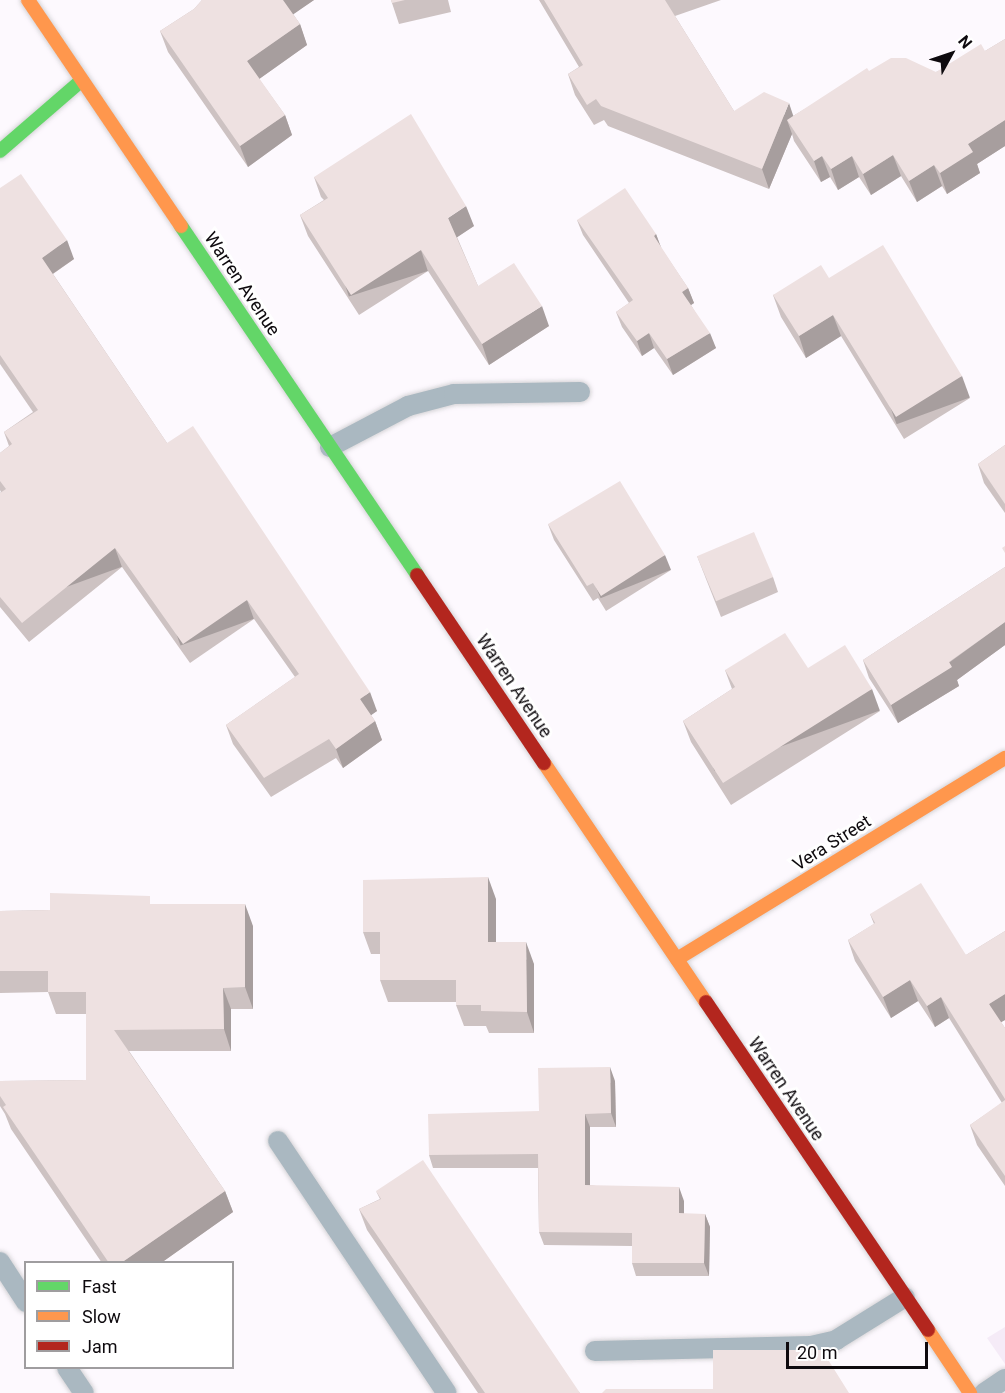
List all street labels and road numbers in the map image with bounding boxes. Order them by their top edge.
street label: Warren Avenue [199,228,285,340]
street label: Warren Avenue [471,630,557,742]
street label: Vera Street [789,810,875,876]
street label: Warren Avenue [743,1033,829,1145]

